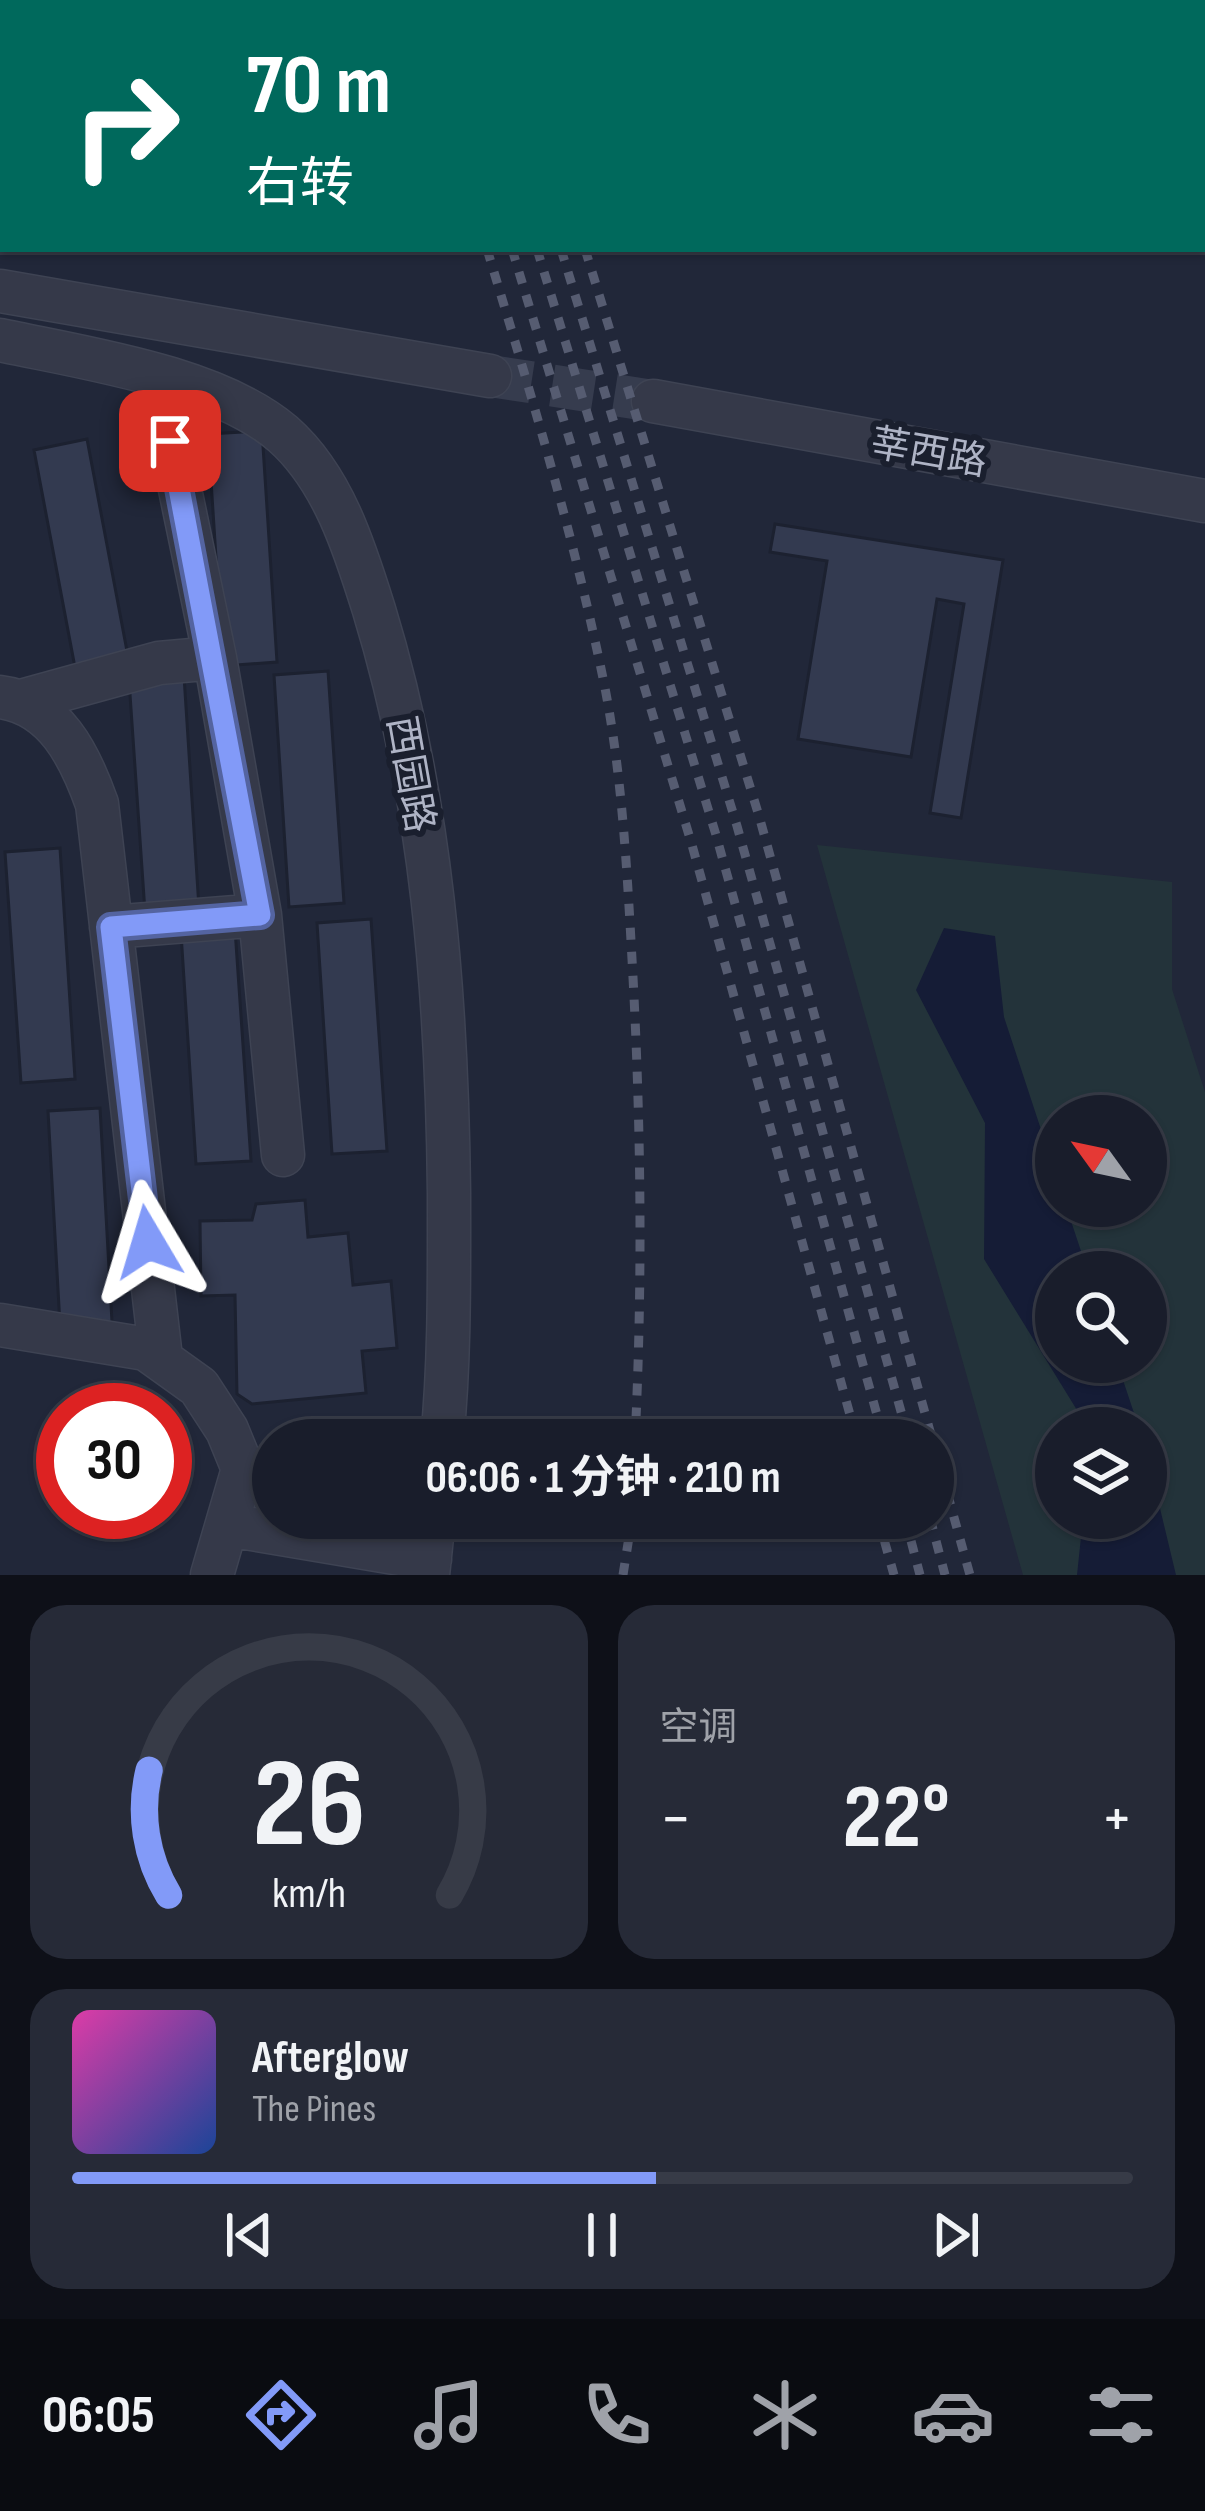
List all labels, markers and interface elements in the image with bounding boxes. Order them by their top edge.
text: 70 m [246,36,391,137]
icon: right [48,48,204,204]
text: 右转 [246,152,354,217]
pin [119,390,221,492]
icon: arrive [137,408,203,474]
street label: 莘西路 [867,420,990,487]
street label: 西园路 [376,713,443,836]
north arrow [1035,1095,1167,1227]
map controls [1035,1095,1167,1539]
position arrow [85,1179,211,1305]
button: search [1035,1251,1167,1383]
speed limit sign: 30 [36,1383,192,1539]
button: layers [1035,1407,1167,1539]
text: 06:06 · 1 分钟 · 210 m [425,1451,781,1506]
text: 空调 [660,1705,738,1752]
text: 26 [252,1732,365,1881]
text: 22° [843,1765,950,1873]
text: − [660,1780,692,1859]
text: + [1101,1780,1133,1859]
text: km/h [272,1868,346,1920]
text: Afterglow [252,2031,409,2086]
text: The Pines [252,2086,376,2133]
icon: previous [216,2202,282,2268]
icon: pause [569,2202,635,2268]
icon: next [923,2202,989,2268]
icon: directions [239,2373,323,2457]
icon: music [407,2373,491,2457]
icon: phone [575,2373,659,2457]
icon: climate [743,2373,827,2457]
icon: car [911,2373,995,2457]
icon: filters [1079,2373,1163,2457]
text: 06:05 [42,2383,155,2448]

